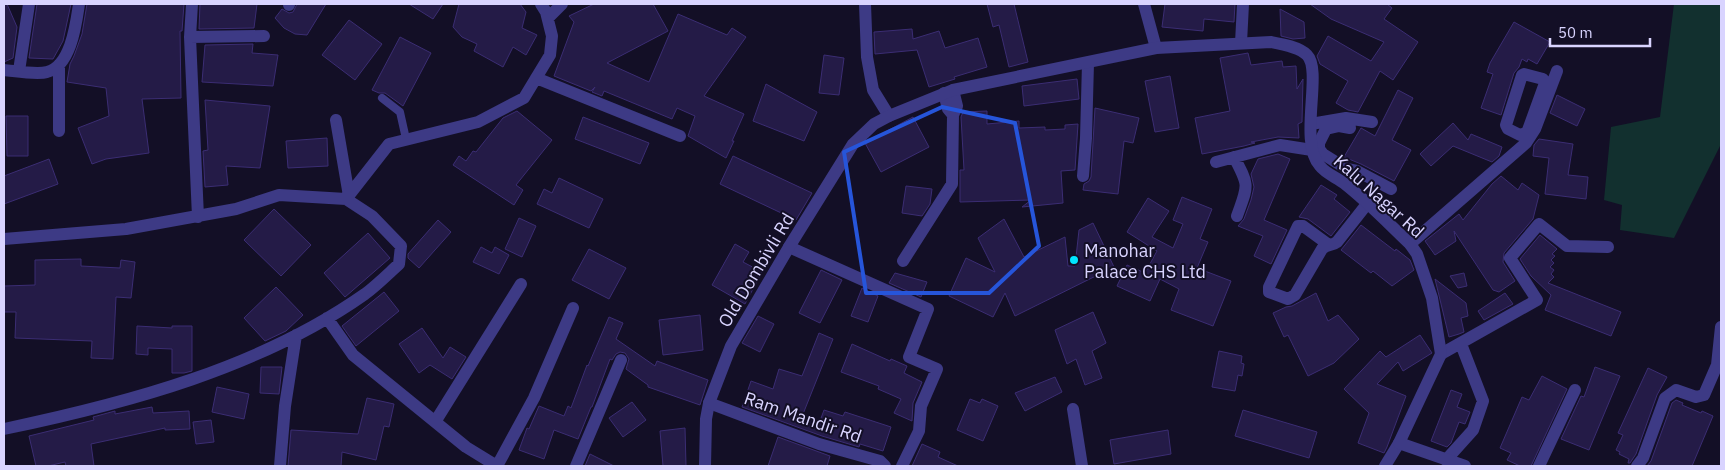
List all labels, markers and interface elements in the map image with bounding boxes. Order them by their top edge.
scale bar [1550,15,1650,47]
text: 50 m [1558,23,1593,42]
street label: Kalu Nagar Rd [1329,149,1429,243]
street label: Old Dombivli Rd [713,209,799,331]
place label: Manohar Palace CHS Ltd [1084,239,1206,283]
marker: Manohar Palace CHS Ltd [1068,254,1080,266]
street label: Ram Mandir Rd [741,386,865,448]

